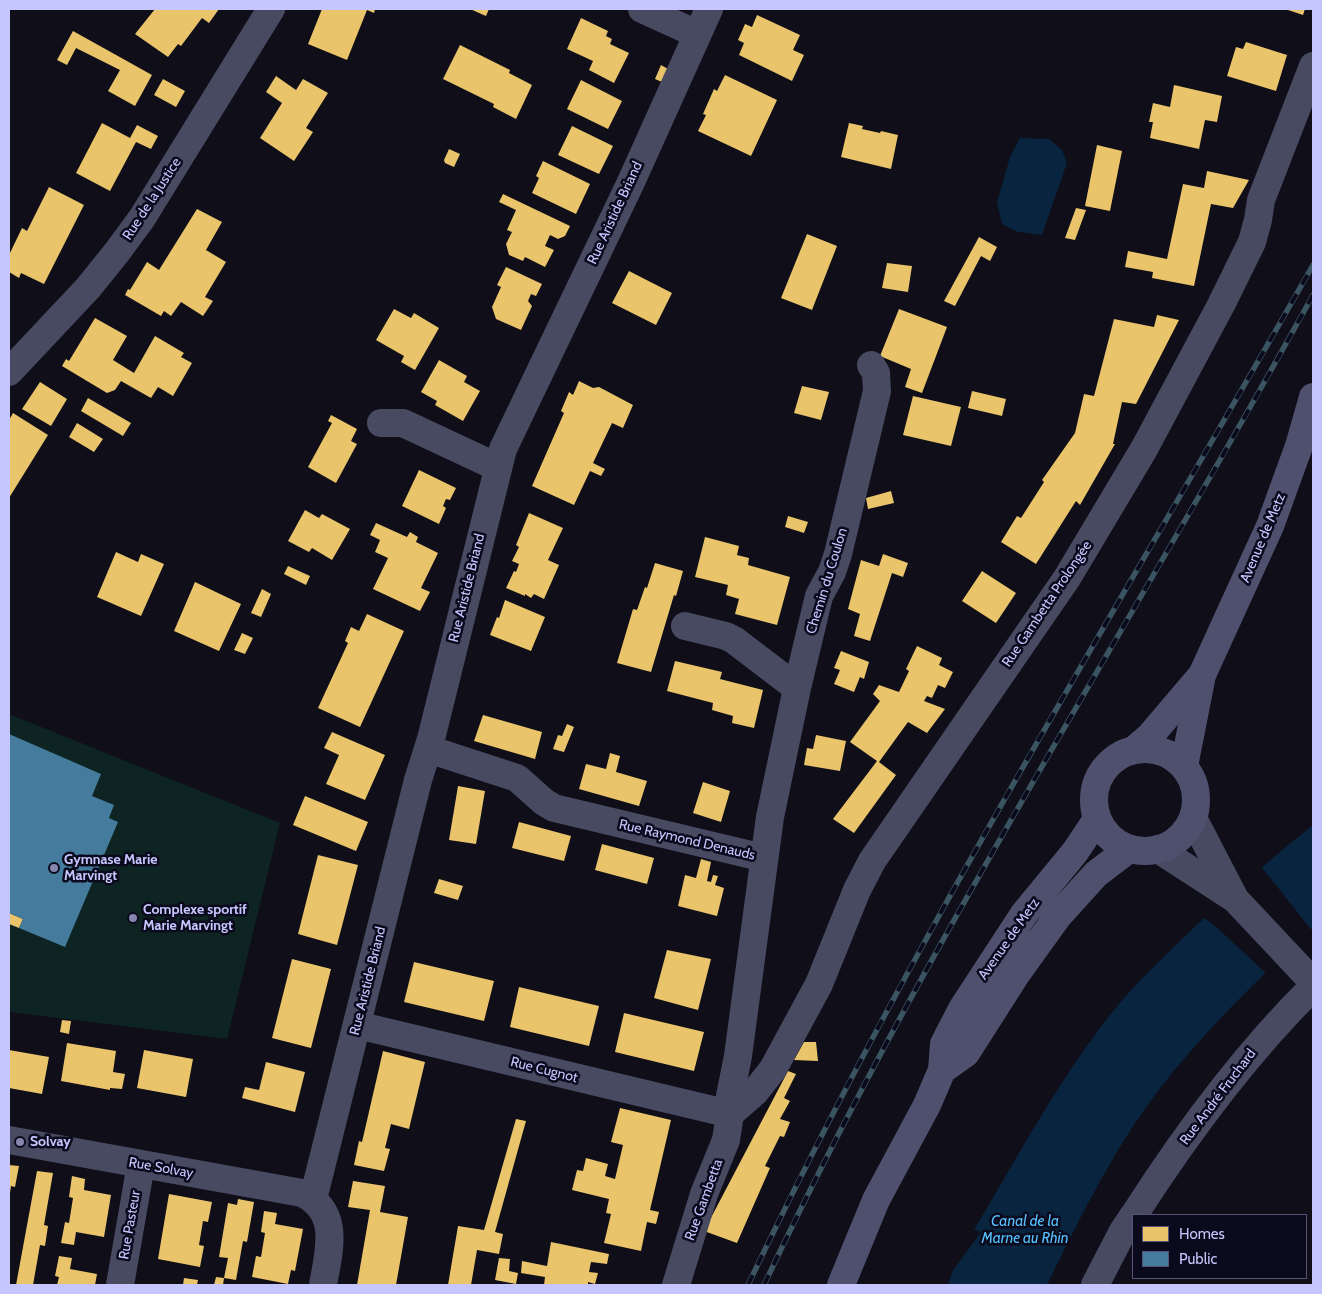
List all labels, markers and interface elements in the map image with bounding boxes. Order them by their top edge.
street label: Rue de la Justice [119,155,185,243]
street label: Rue Aristide Briand [584,159,646,267]
street label: Avenue de Metz [1237,491,1289,585]
street label: Chemin du Coulon [803,526,851,636]
street label: Rue Aristide Briand [445,532,489,644]
street label: Rue Gambetta Prolongée [999,538,1095,670]
street label: Rue Raymond Denauds [617,816,757,864]
place label: Gymnase Marie Marvingt [64,852,158,884]
marker: Gymnase Marie Marvingt [48,862,60,874]
street label: Avenue de Metz [975,895,1043,983]
place label: Complexe sportif Marie Marvingt [143,902,247,934]
marker: Complexe sportif Marie Marvingt [127,912,139,924]
street label: Rue Aristide Briand [346,925,390,1037]
street label: Rue André Fruchard [1176,1046,1260,1148]
street label: Rue Cugnot [509,1054,579,1086]
place label: Solvay [30,1134,71,1150]
marker: Solvay [14,1136,26,1148]
street label: Rue Solvay [127,1154,195,1182]
street label: Rue Gambetta [681,1157,727,1243]
street label: Rue Pasteur [116,1189,144,1261]
water label: Canal de la Marne au Rhin [982,1213,1068,1248]
legend [1132,1214,1307,1279]
text: Homes [1179,1225,1225,1243]
text: Public [1179,1250,1217,1268]

